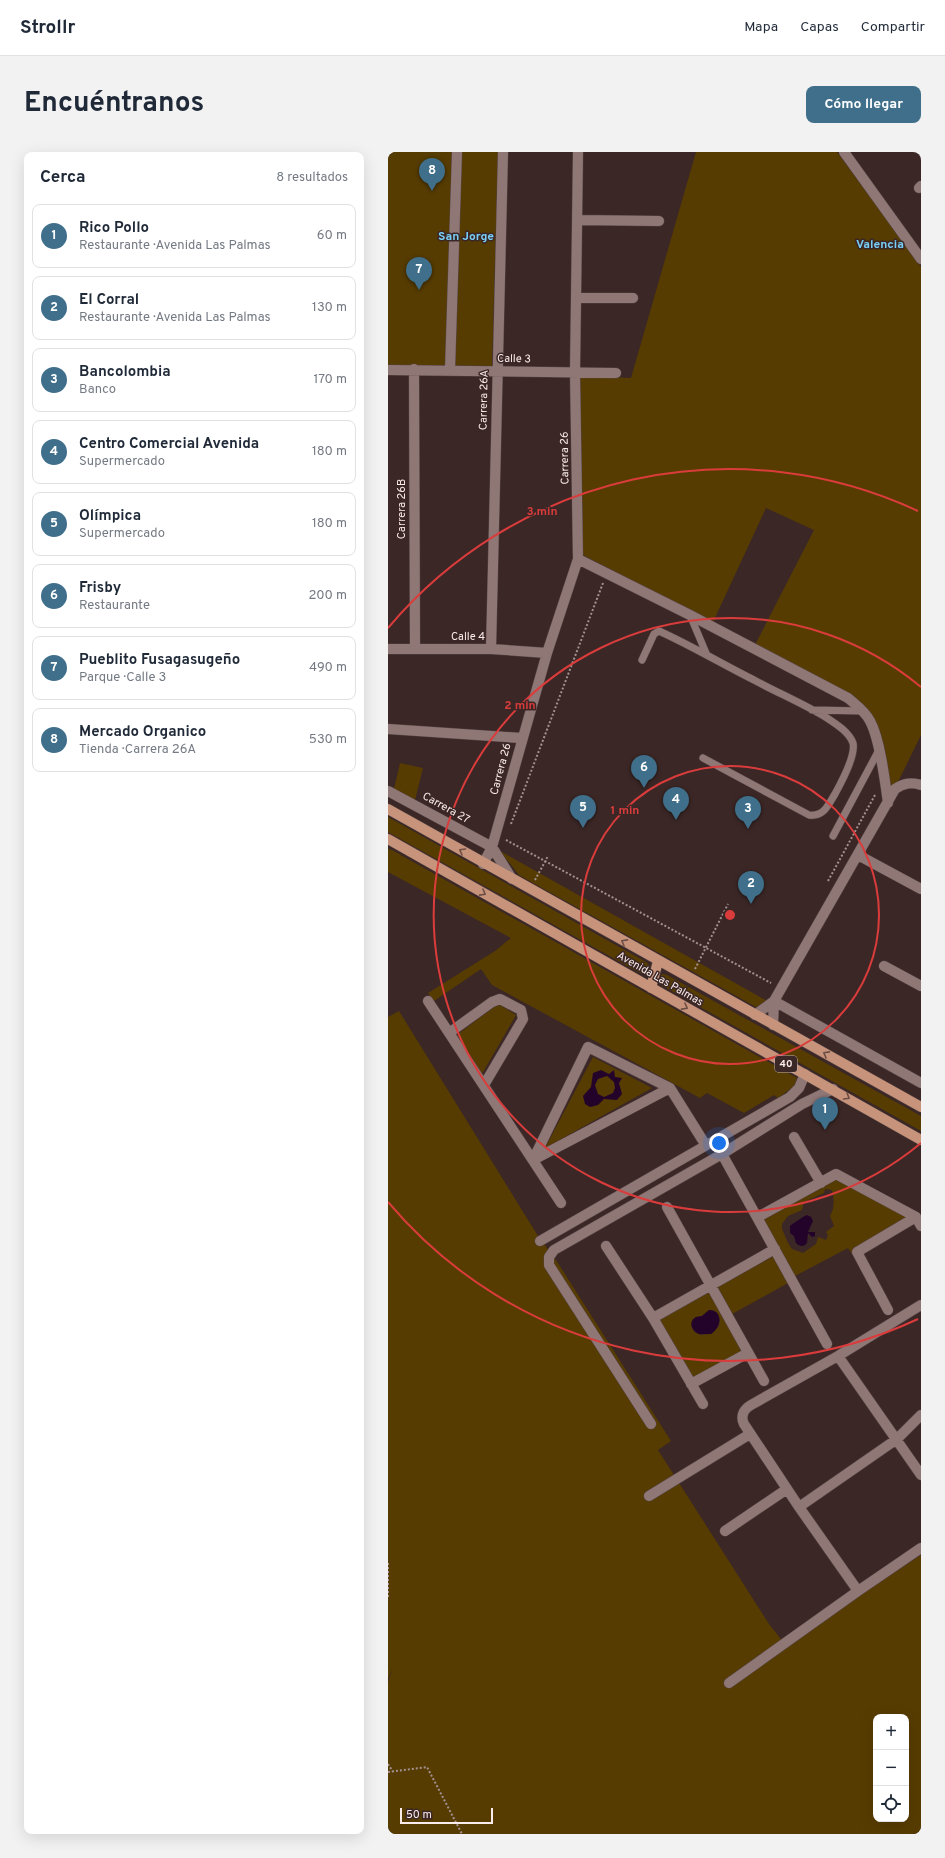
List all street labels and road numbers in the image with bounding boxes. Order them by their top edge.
street label: Calle 3 [497,352,531,366]
street label: Carrera 26A [476,370,492,430]
street label: Carrera 26 [558,431,572,485]
street label: Carrera 26B [395,479,409,539]
street label: Calle 4 [451,630,485,644]
street label: Carrera 26 [487,742,515,796]
street label: Carrera 27 [420,789,472,827]
street label: Avenida Las Palmas [614,949,706,1009]
road number: 40 [775,1056,797,1072]

